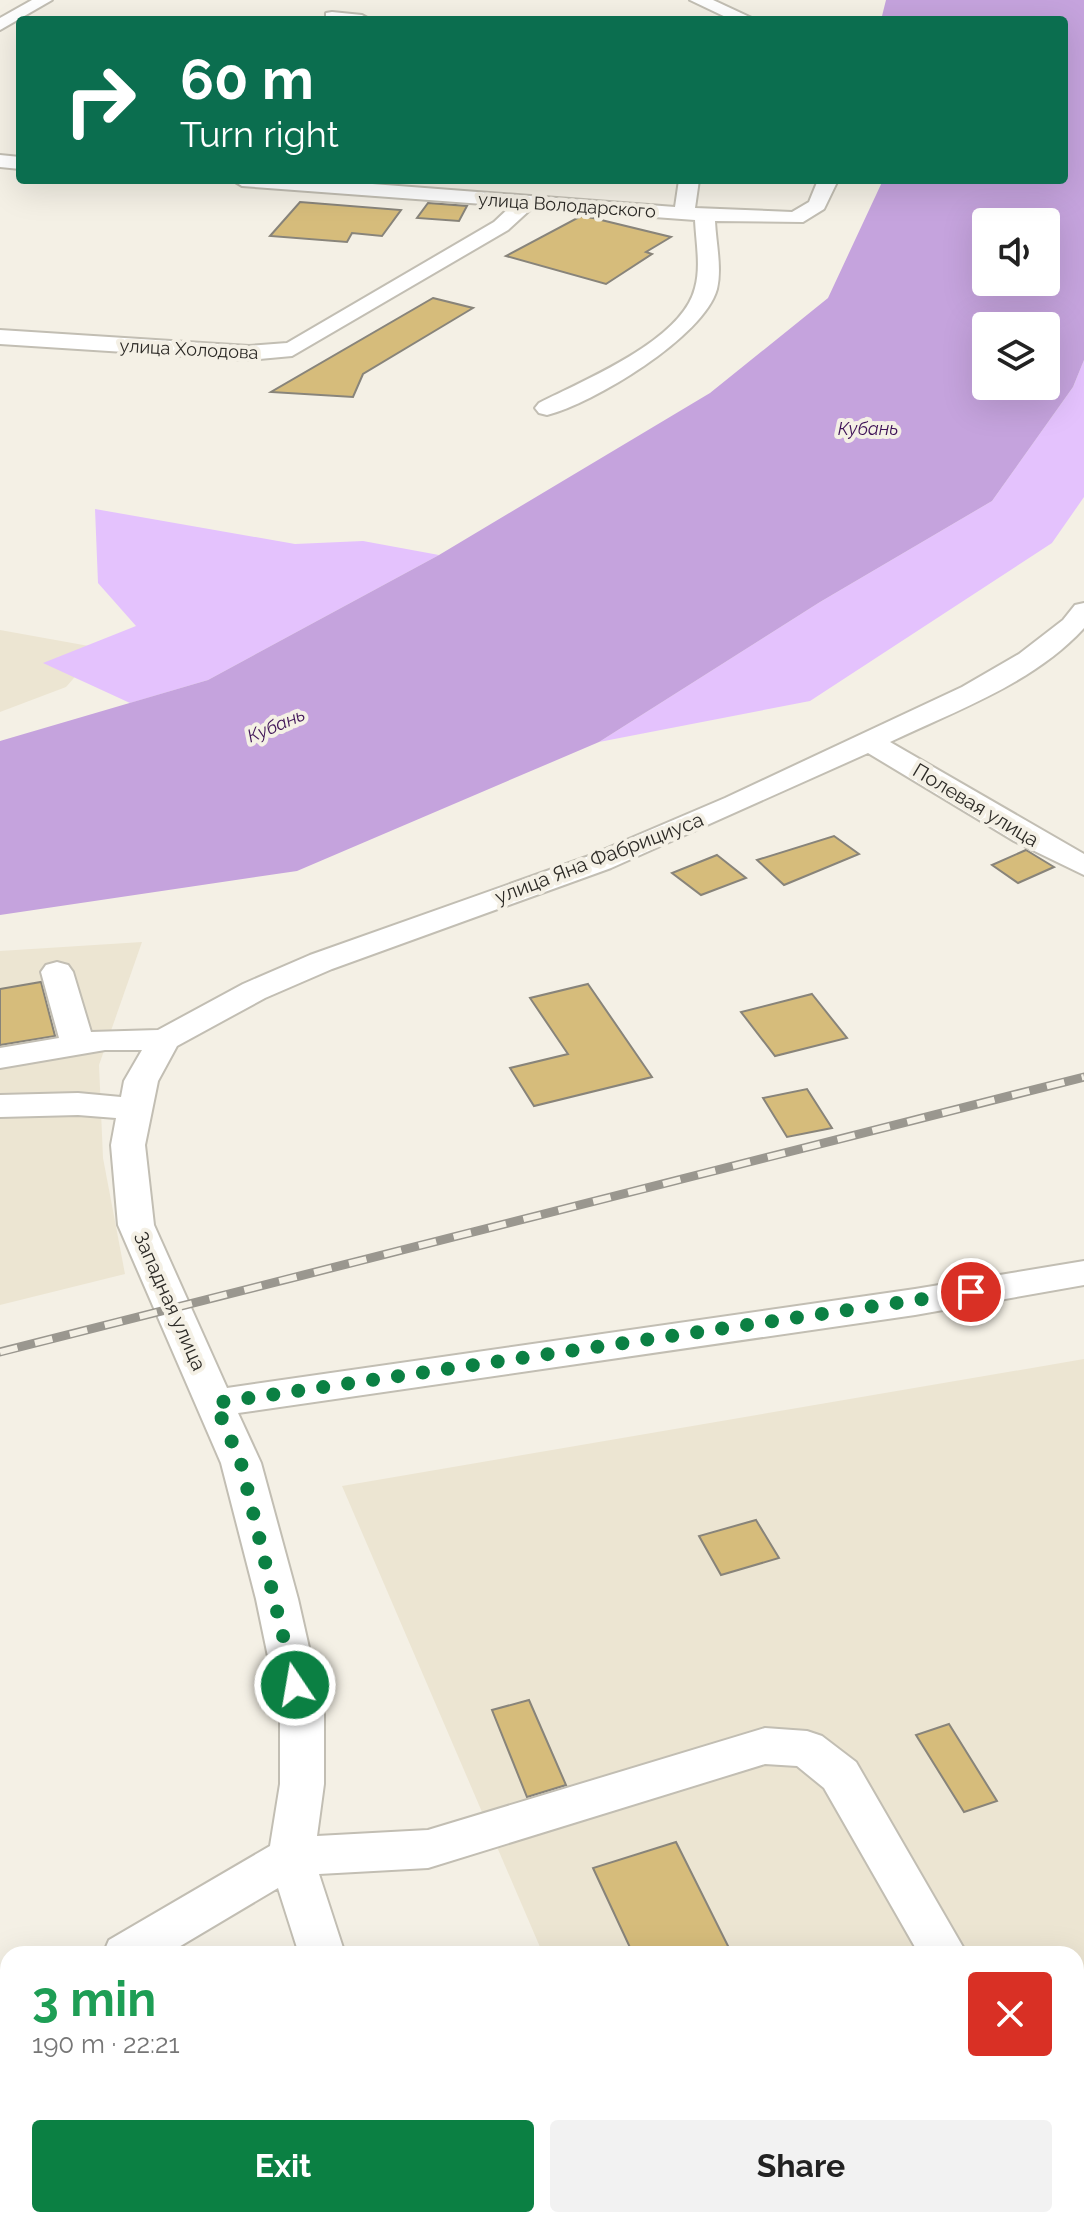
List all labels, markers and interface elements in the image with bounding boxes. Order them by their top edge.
text: 60 m [180,46,314,112]
icon: right [48,48,152,152]
text: Turn right [180,113,339,155]
street label: улица Володарского [477,188,657,222]
map controls [972,208,1060,400]
button: sound [972,208,1060,296]
button: layers [972,312,1060,400]
street label: улица Холодова [119,335,259,363]
water label: Кубань [838,418,898,439]
water label: Кубань [244,703,308,747]
street label: Полевая улица [909,758,1043,852]
street label: улица Яна Фабрициуса [491,807,707,909]
street label: Западная улица [129,1228,211,1374]
pin [937,1258,1005,1326]
icon: arrive [949,1270,993,1314]
position arrow [253,1643,337,1727]
text: 3 min [32,1971,156,2027]
button: close [968,1972,1052,2056]
text: 190 m · 22:21 [32,2029,180,2059]
button: Exit [32,2120,534,2212]
button: Share [550,2120,1052,2212]

